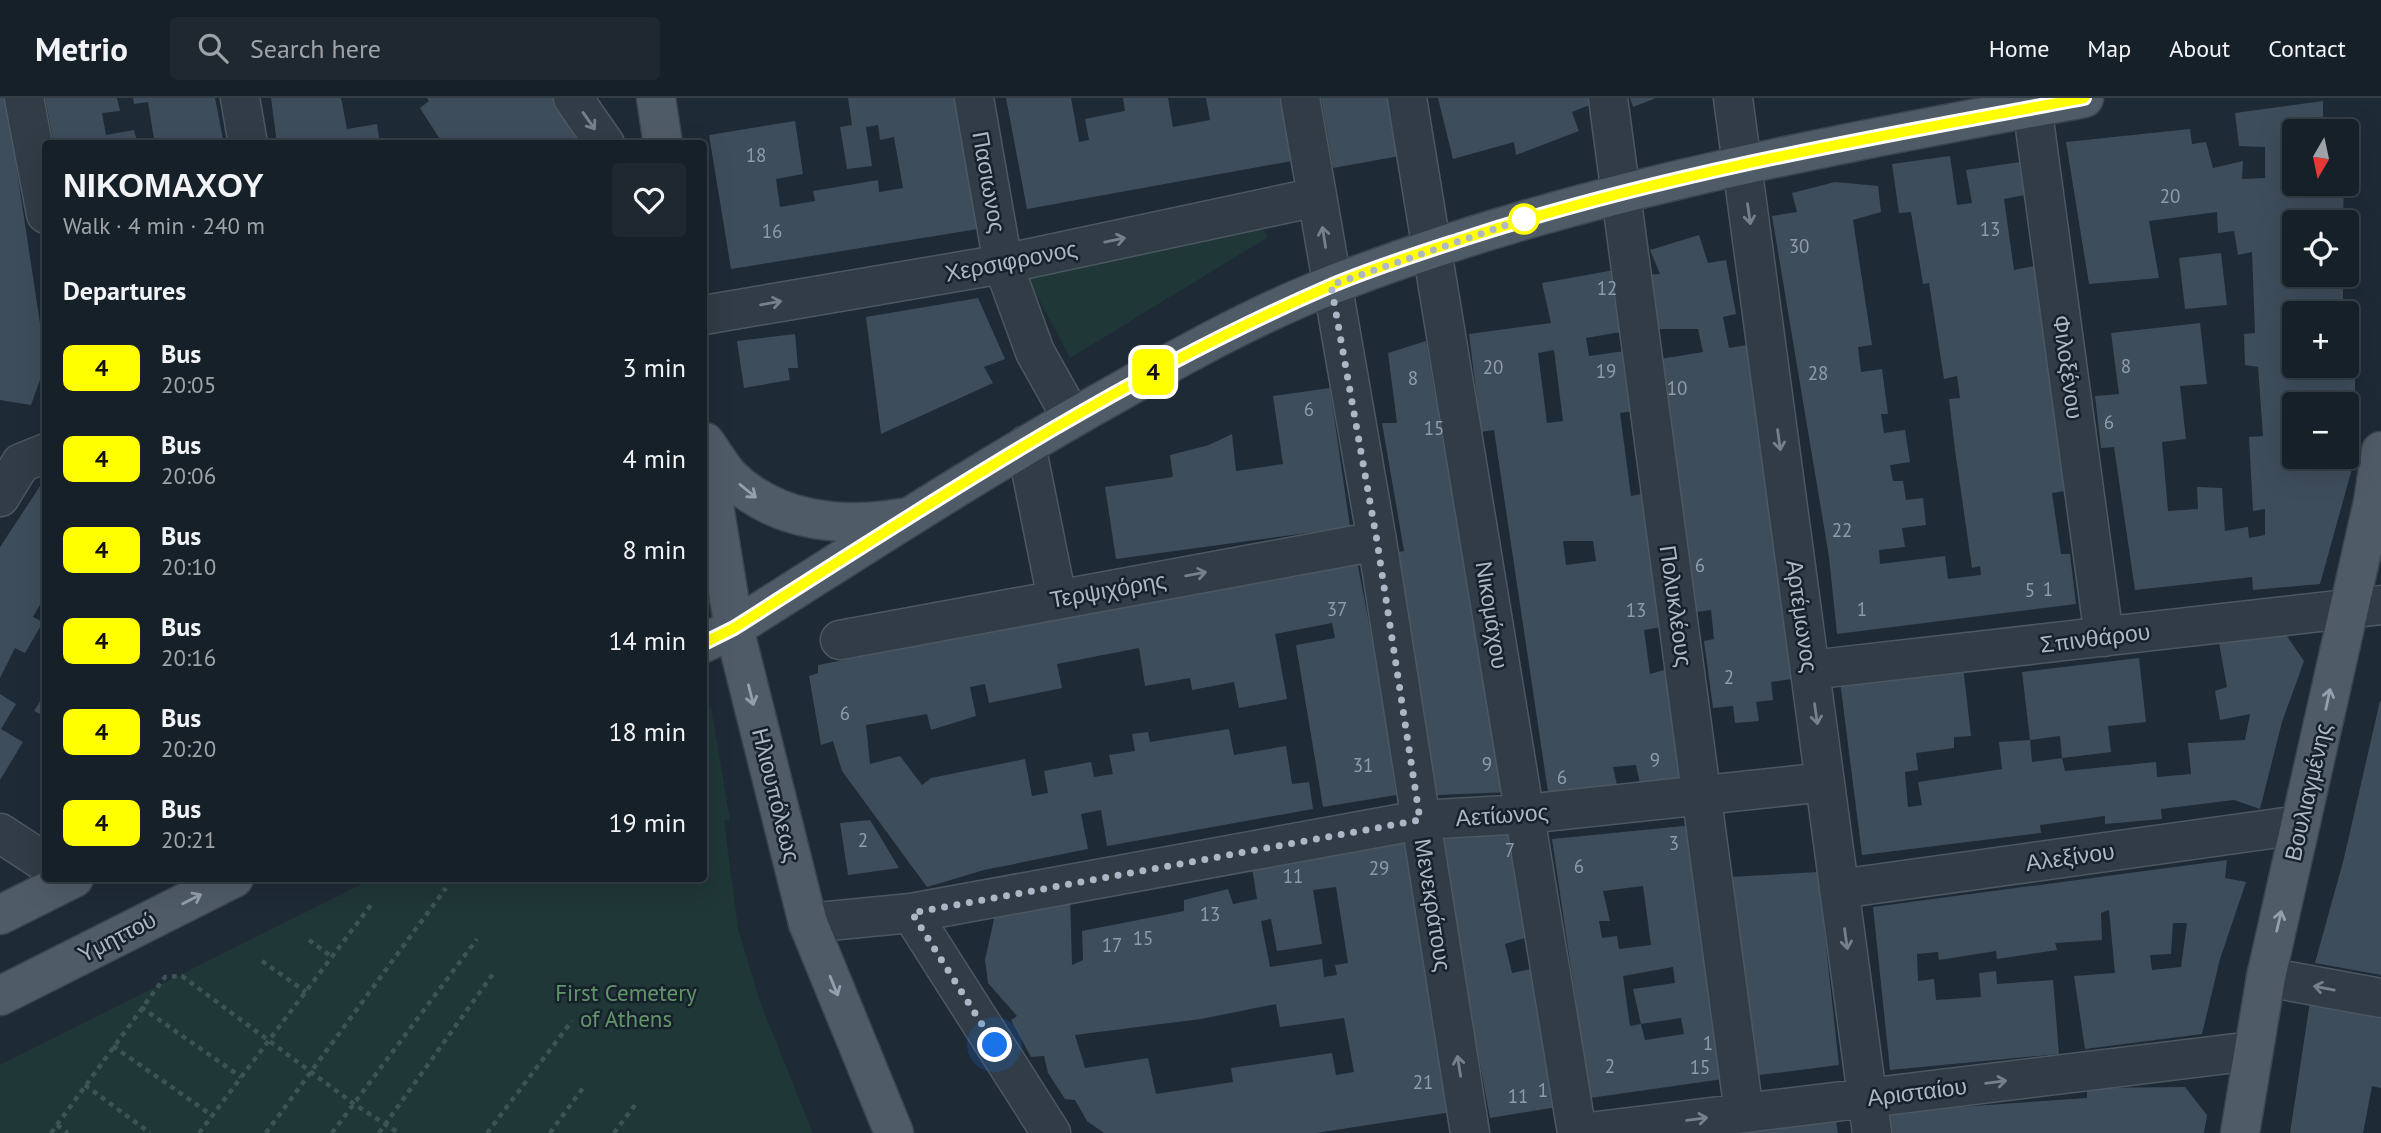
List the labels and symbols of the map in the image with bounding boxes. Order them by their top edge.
one-way arrow [582,111,596,130]
north arrow [2282,119,2359,196]
street label: Πασιωνος [966,129,1013,235]
house number: 18 [746,143,766,167]
house number: 20 [2160,184,2180,208]
one-way arrow [1743,202,1756,225]
unlabelled marker [1509,204,1539,234]
house number: 13 [1980,217,2000,241]
house number: 16 [762,219,782,243]
one-way arrow [1317,226,1330,249]
street label: Χερσιφρονος [942,233,1080,288]
one-way arrow [1103,233,1126,247]
house number: 30 [1789,234,1809,258]
house number: 12 [1597,276,1617,300]
one-way arrow [759,296,782,309]
street label: Φιλοξένου [2047,313,2090,421]
line badge: 4 [1130,349,1176,395]
house number: 8 [2121,354,2131,378]
house number: 20 [1483,355,1503,379]
house number: 19 [1596,359,1616,383]
house number: 28 [1808,361,1828,385]
house number: 8 [1408,366,1418,390]
house number: 10 [1667,376,1687,400]
house number: 6 [1304,397,1314,421]
house number: 6 [2104,410,2114,434]
house number: 15 [1424,416,1444,440]
one-way arrow [1773,428,1786,451]
one-way arrow [738,483,756,498]
house number: 22 [1832,518,1852,542]
street label: Πολυκλέους [1654,543,1699,668]
house number: 6 [1695,553,1705,577]
street label: Αρτέμωνος [1780,558,1825,674]
street label: Νικομάχου [1470,559,1515,671]
street label: Τερψιχόρης [1047,565,1168,614]
one-way arrow [1184,567,1207,580]
house number: 1 [2043,577,2053,601]
house number: 5 [2025,578,2035,602]
house number: 37 [1327,597,1347,621]
house number: 1 [1857,597,1867,621]
house number: 13 [1626,598,1646,622]
street label: Σπινθάρου [2038,616,2152,659]
house number: 2 [1724,665,1734,689]
one-way arrow [745,683,758,705]
one-way arrow [2322,688,2336,711]
house number: 6 [840,701,850,725]
one-way arrow [1809,702,1822,725]
street label: Βουλιαγμένης [2278,720,2337,864]
street label: Ηλιουπόλεως [746,725,807,865]
house number: 9 [1650,748,1660,772]
house number: 9 [1482,752,1492,776]
house number: 31 [1353,753,1373,777]
house number: 6 [1557,765,1567,789]
street label: Αετίωνος [1455,797,1549,832]
house number: 2 [858,828,868,852]
house number: 3 [1669,831,1679,855]
street label: Μενεκράτους [1409,836,1458,973]
street label: Αλεξίνου [2024,836,2116,877]
house number: 7 [1505,838,1515,862]
house number: 6 [1574,854,1584,878]
house number: 29 [1369,856,1389,880]
house number: 11 [1283,864,1303,888]
one-way arrow [181,892,202,906]
house number: 13 [1200,902,1220,926]
street label: Υμηττού [73,905,161,969]
one-way arrow [2272,910,2286,933]
house number: 15 [1133,926,1153,950]
one-way arrow [1839,927,1852,950]
house number: 17 [1102,933,1122,957]
one-way arrow [828,975,841,996]
park label: First Cemetery of Athens [555,978,697,1033]
one-way arrow [2313,980,2336,994]
your location [977,1027,1012,1062]
house number: 1 [1703,1031,1713,1055]
house number: 2 [1605,1054,1615,1078]
one-way arrow [1452,1055,1465,1078]
house number: 15 [1690,1055,1710,1079]
house number: 21 [1413,1070,1433,1094]
street label: Αρισταίου [1865,1071,1968,1112]
one-way arrow [1984,1076,2007,1089]
house number: 1 [1538,1078,1548,1102]
house number: 11 [1508,1084,1528,1108]
one-way arrow [1685,1112,1708,1125]

